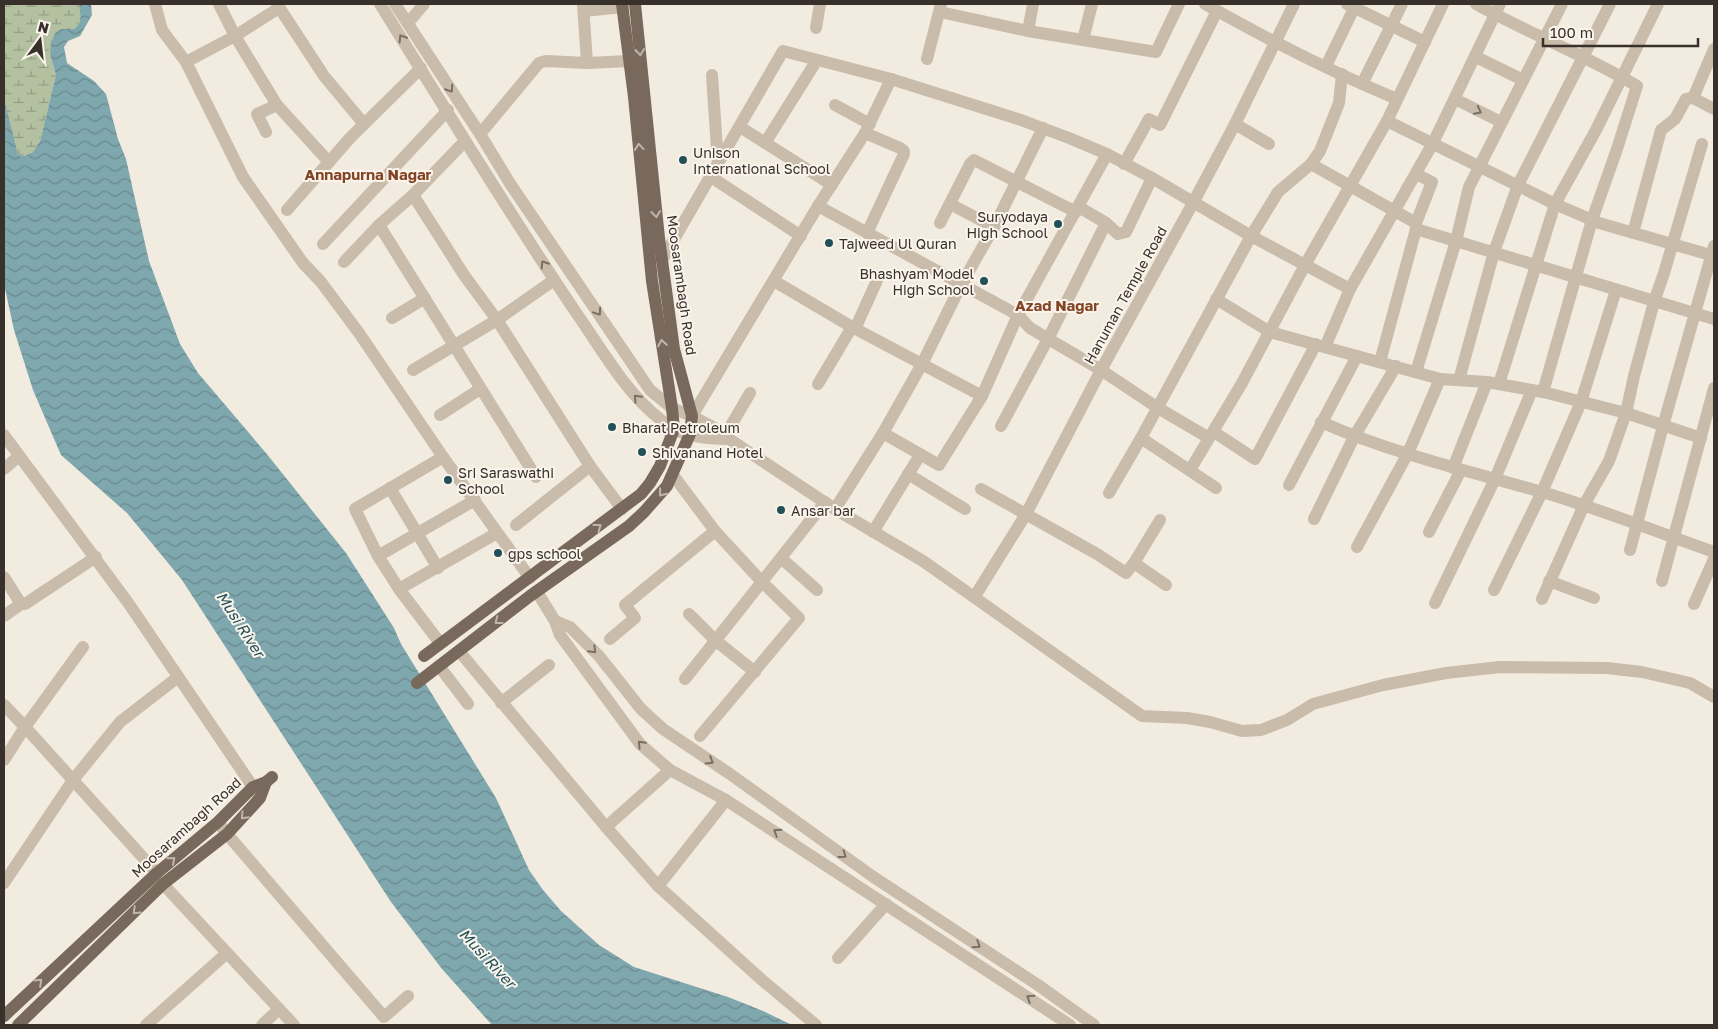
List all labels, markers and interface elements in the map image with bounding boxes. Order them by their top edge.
north arrow [15,15,65,65]
scale bar [1543,15,1698,47]
text: N [36,17,51,37]
text: 100 m [1550,23,1593,41]
one-way arrow [398,34,408,43]
one-way arrow [634,49,645,57]
one-way arrow [444,83,453,93]
one-way arrow [1473,104,1482,114]
one-way arrow [633,142,644,150]
place label: Unison International School [693,144,830,177]
marker: Unison International School [677,154,689,166]
district label: Annapurna Nagar [305,165,432,183]
place label: Suryodaya High School [966,208,1048,241]
one-way arrow [650,210,661,218]
street label: Moosarambagh Road [664,214,700,356]
marker: Suryodaya High School [1052,218,1064,230]
street label: Hanuman Temple Road [1080,223,1170,367]
place label: Tajweed Ul Quran [839,235,957,252]
marker: Tajweed Ul Quran [823,237,835,249]
one-way arrow [541,261,550,270]
place label: Bhashyam Model High School [859,265,974,298]
marker: Bhashyam Model High School [978,275,990,287]
district label: Azad Nagar [1015,296,1099,314]
one-way arrow [591,307,601,316]
one-way arrow [657,338,667,347]
one-way arrow [633,394,642,403]
place label: Bharat Petroleum [622,419,740,436]
marker: Bharat Petroleum [606,421,618,433]
place label: Shivanand Hotel [652,444,763,461]
marker: Shivanand Hotel [636,446,648,458]
place label: Sri Saraswathi School [458,464,554,497]
marker: Sri Saraswathi School [442,474,454,486]
one-way arrow [659,487,667,496]
place label: Ansar bar [791,502,856,519]
marker: Ansar bar [775,504,787,516]
one-way arrow [592,525,601,533]
place label: gps school [508,545,581,562]
marker: gps school [492,547,504,559]
water label: Musi River [213,588,270,662]
one-way arrow [494,615,504,624]
one-way arrow [587,644,596,653]
one-way arrow [638,741,647,750]
one-way arrow [704,755,713,764]
street label: Moosarambagh Road [128,773,244,881]
one-way arrow [240,811,249,820]
one-way arrow [773,829,782,839]
one-way arrow [837,848,846,858]
one-way arrow [166,857,175,866]
one-way arrow [133,905,142,914]
water label: Musi River [456,925,521,993]
one-way arrow [972,939,981,948]
one-way arrow [34,979,43,988]
one-way arrow [1026,995,1035,1005]

